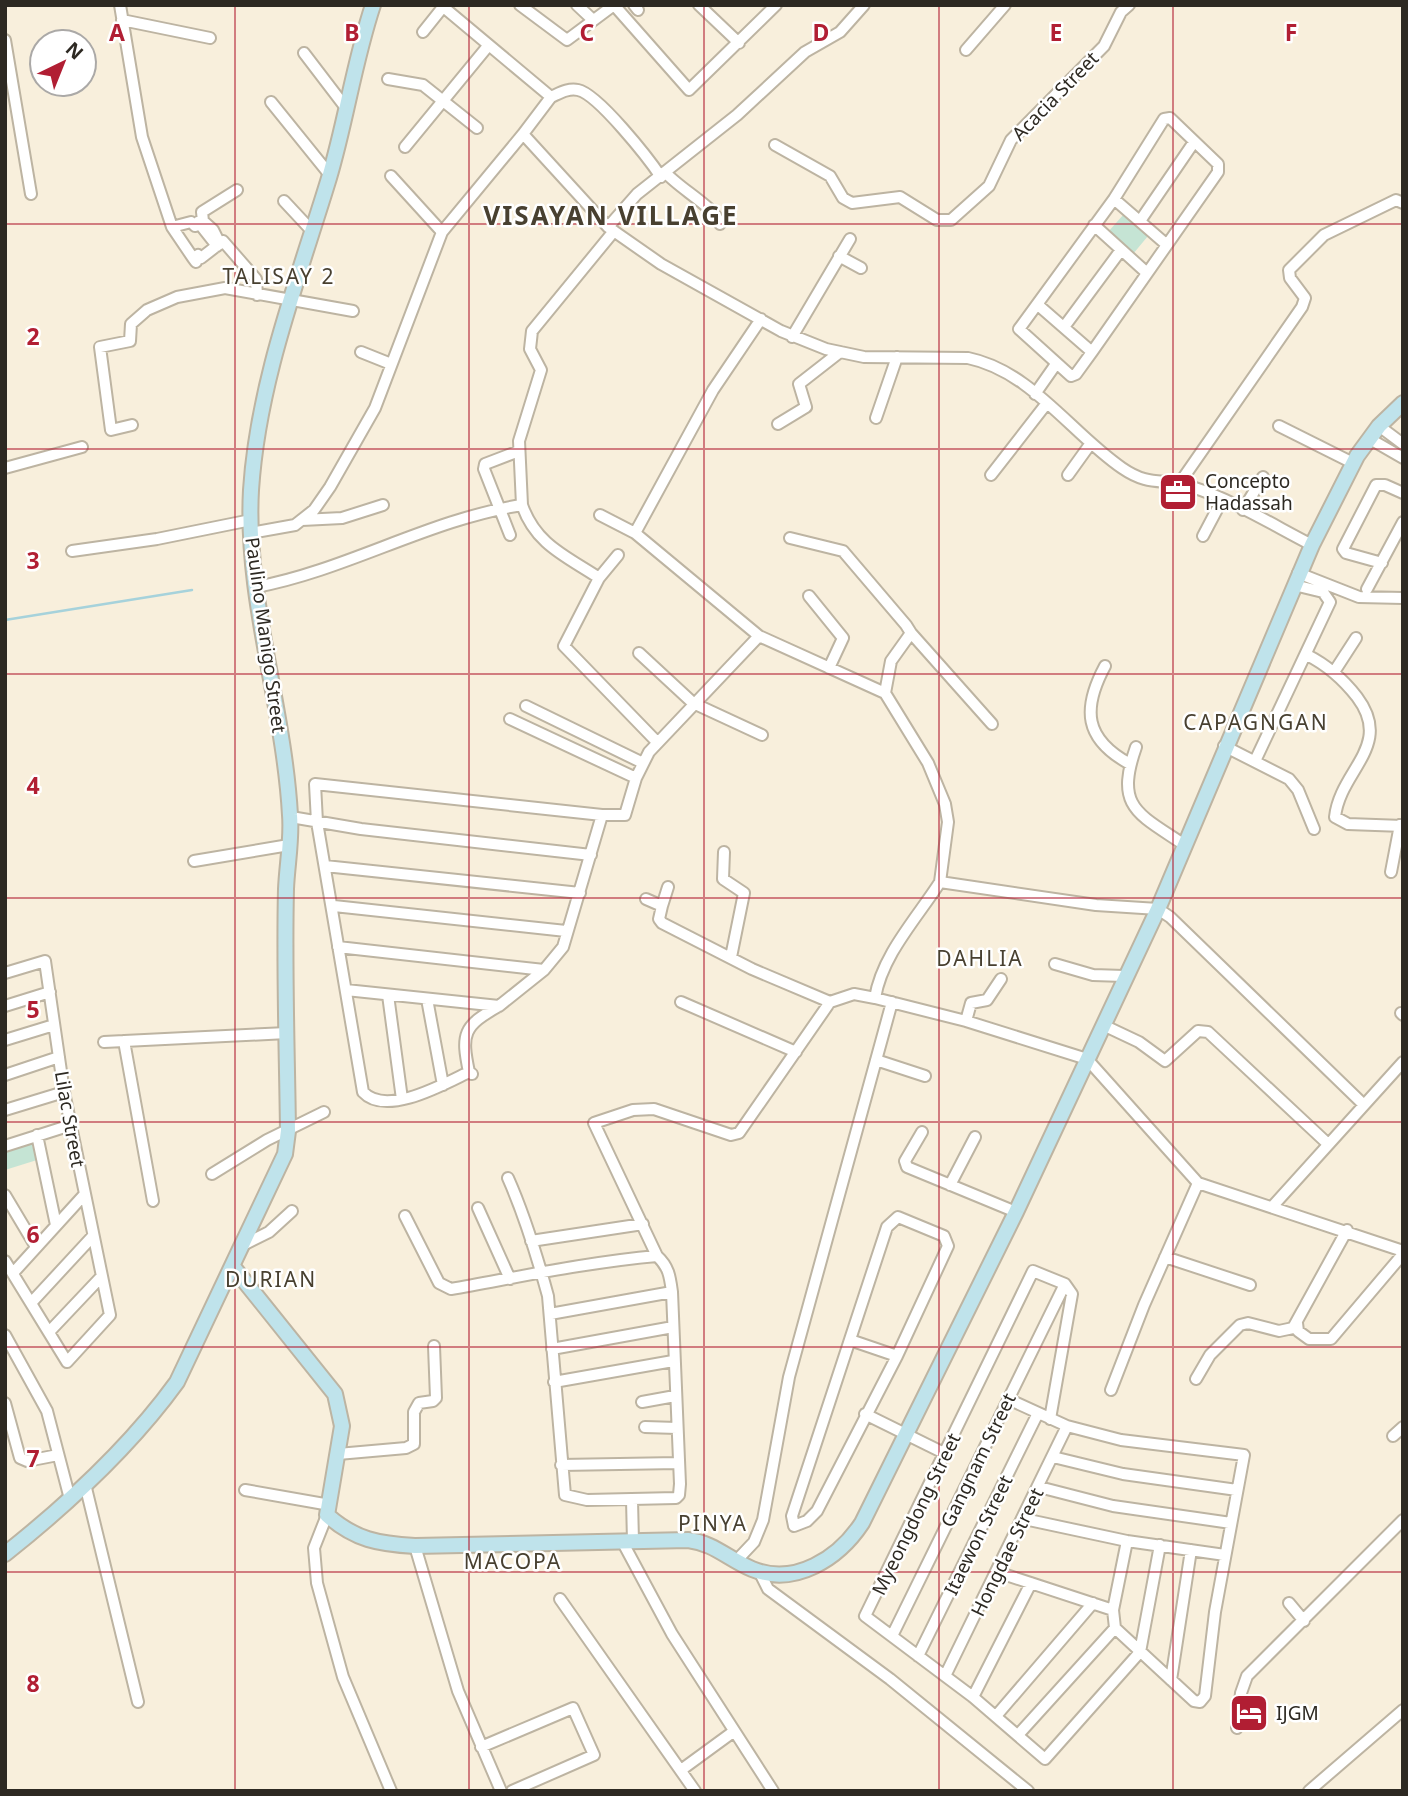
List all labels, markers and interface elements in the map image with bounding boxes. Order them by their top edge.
text: A [109,16,125,48]
text: B [344,16,360,48]
text: C [580,16,595,48]
text: D [813,16,829,48]
text: E [1050,16,1062,48]
text: F [1285,16,1297,48]
north arrow [28,28,98,98]
text: N [60,36,89,65]
street label: Acacia Street [1006,46,1104,146]
district label: VISAYAN VILLAGE [483,197,739,233]
district label: TALISAY 2 [223,262,335,290]
text: 2 [26,320,40,352]
place label: Concepto Hadassah [1205,468,1293,516]
office icon: Concepto Hadassah [1157,471,1199,513]
street label: Paulino Manigo Street [239,535,293,735]
text: 3 [26,544,40,576]
district label: CAPAGNGAN [1183,708,1329,736]
text: 4 [26,769,40,801]
district label: DAHLIA [936,944,1024,972]
text: 5 [26,993,40,1025]
street label: Lilac Street [49,1069,91,1169]
text: 6 [26,1218,40,1250]
district label: DURIAN [225,1265,317,1293]
street label: Gangnam Street [934,1389,1022,1531]
street label: Myeongdong Street [865,1429,967,1599]
text: 7 [26,1442,40,1474]
street label: Itaewon Street [938,1471,1018,1599]
street label: Hongdae Street [965,1483,1049,1621]
district label: PINYA [678,1509,748,1537]
district label: MACOPA [464,1547,562,1575]
text: 8 [26,1667,40,1699]
hotel icon: IJGM [1228,1692,1270,1734]
place label: IJGM [1276,1700,1319,1726]

